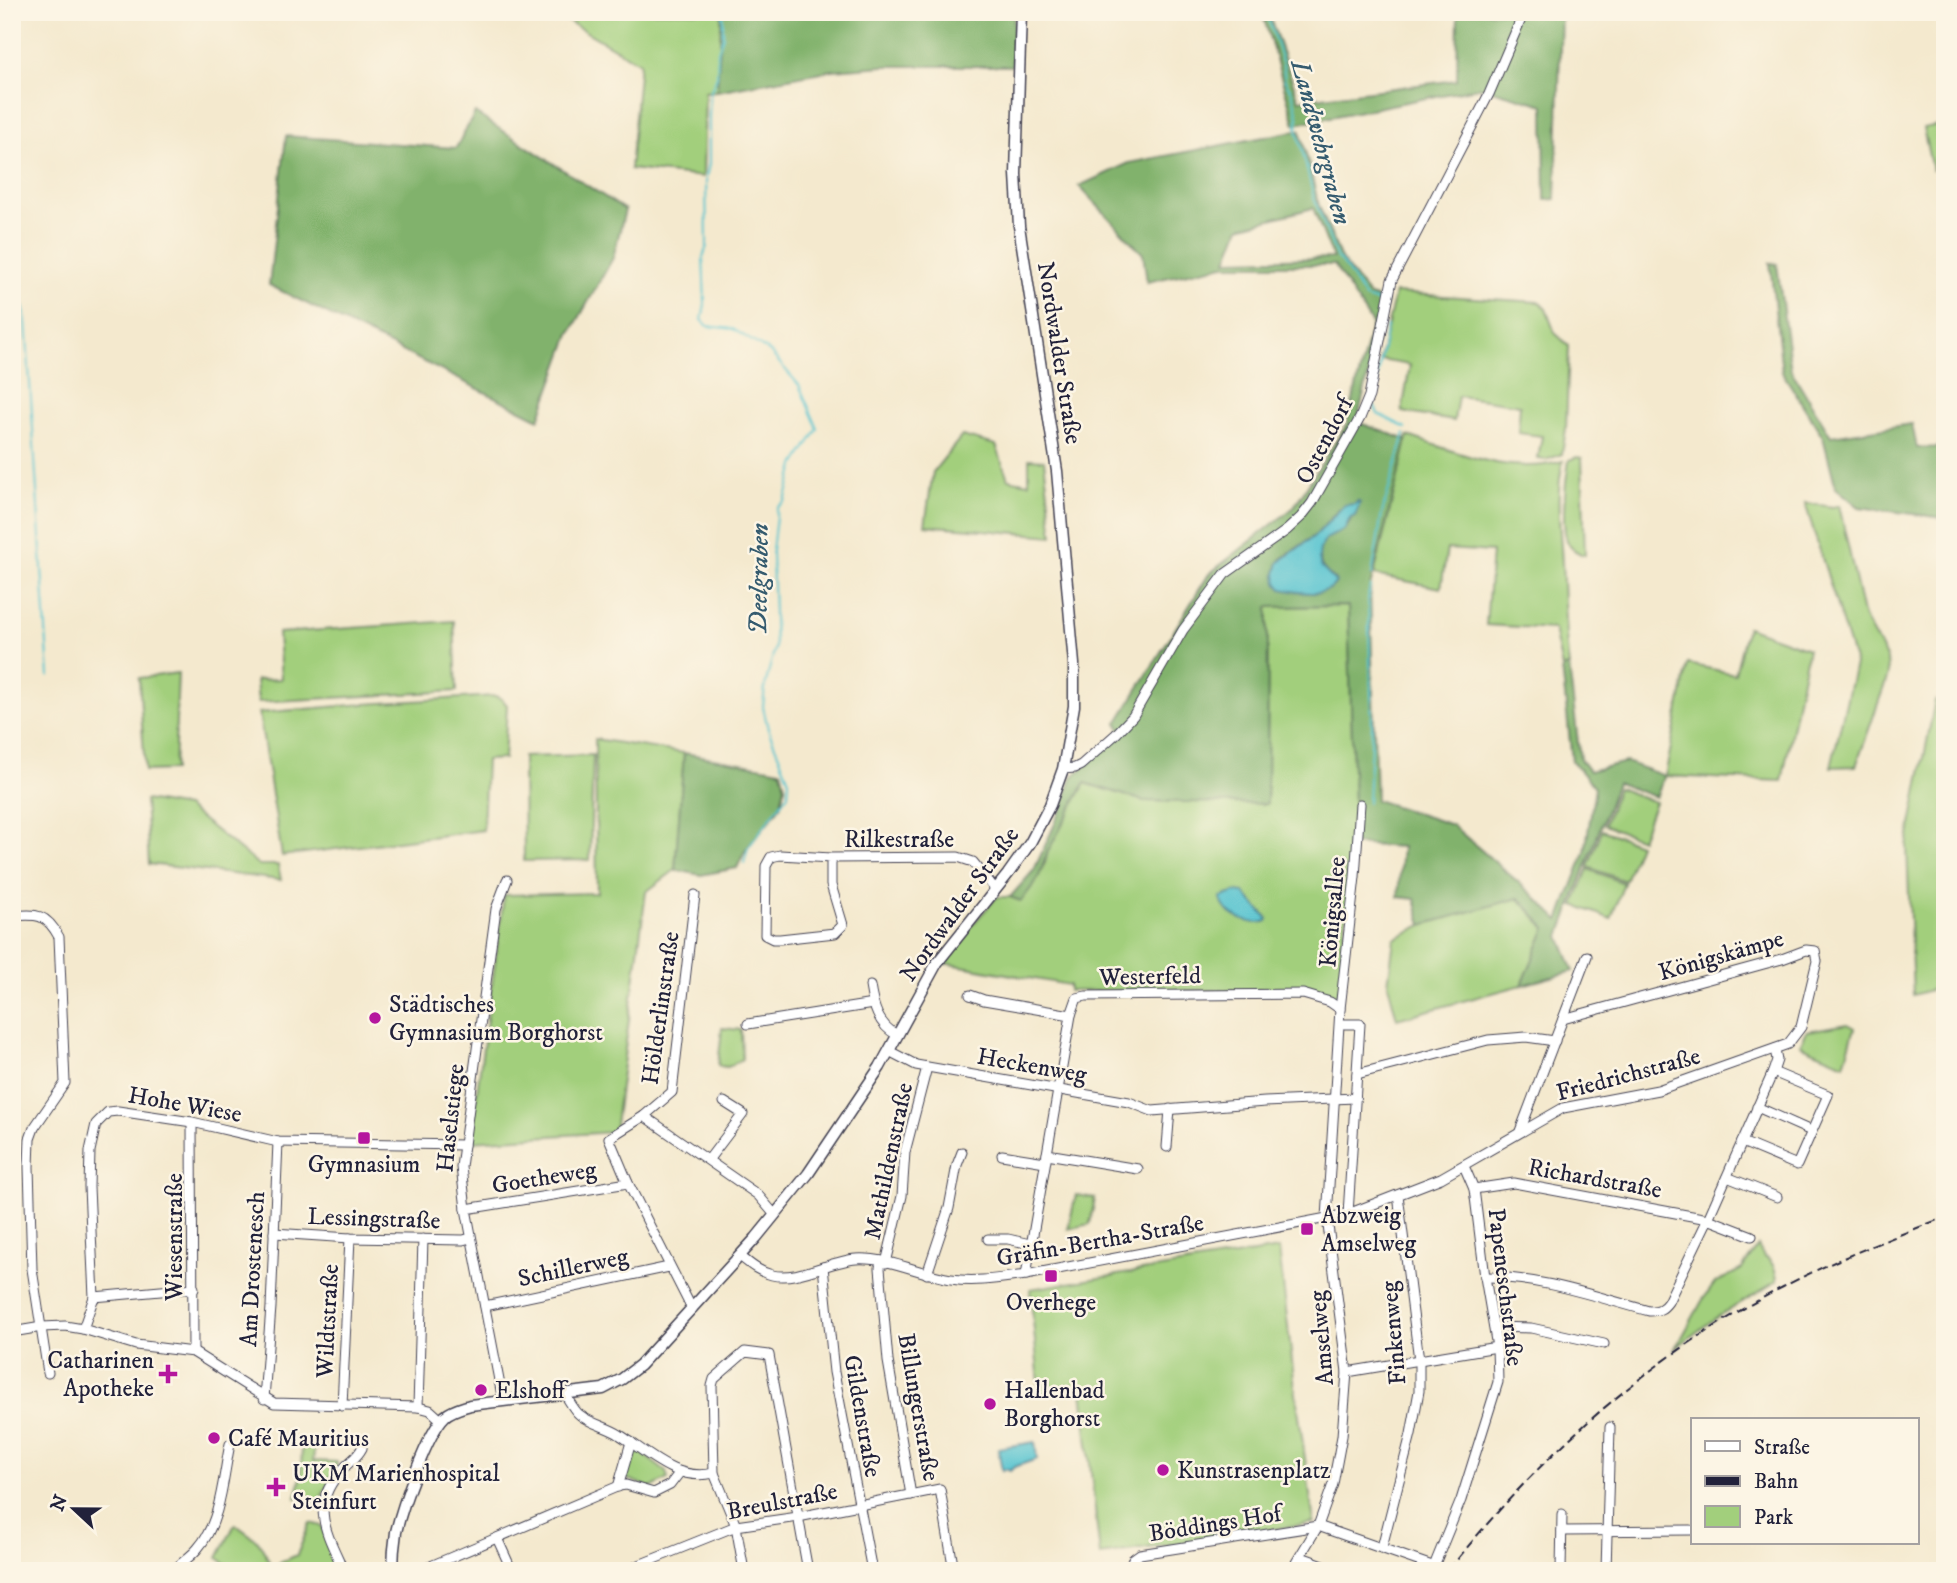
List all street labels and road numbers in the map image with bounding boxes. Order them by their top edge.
street label: Nordwalder Straße [1030,260,1088,446]
street label: Ostendorf [1289,388,1362,490]
street label: Nordwalder Straße [894,821,1026,988]
street label: Rilkestraße [844,825,954,855]
street label: Königsallee [1313,855,1353,969]
street label: Königskämpe [1655,924,1787,988]
street label: Hölderlinstraße [635,930,687,1087]
street label: Westerfeld [1098,961,1201,993]
street label: Friedrichstraße [1553,1041,1704,1109]
street label: Heckenweg [975,1042,1089,1090]
street label: Haselstiege [430,1062,472,1174]
street label: Hohe Wiese [126,1080,244,1130]
street label: Mathildenstraße [858,1080,920,1242]
street label: Richardstraße [1526,1152,1664,1206]
street label: Goetheweg [490,1155,599,1201]
street label: Wiesenstraße [160,1173,190,1302]
street label: Am Drostenesch [234,1190,272,1348]
street label: Lessingstraße [307,1202,441,1236]
street label: Papeneschstraße [1480,1207,1530,1368]
street label: Gräfin-Bertha-Straße [994,1208,1206,1274]
street label: Schillerweg [515,1242,631,1294]
street label: Wildtstraße [310,1263,346,1380]
street label: Finkenweg [1374,1279,1413,1386]
street label: Amselweg [1303,1289,1341,1387]
street label: Billungerstraße [890,1331,946,1483]
street label: Gildenstraße [836,1353,888,1480]
street label: Breulstraße [724,1477,840,1527]
street label: Böddings Hof [1147,1498,1287,1549]

